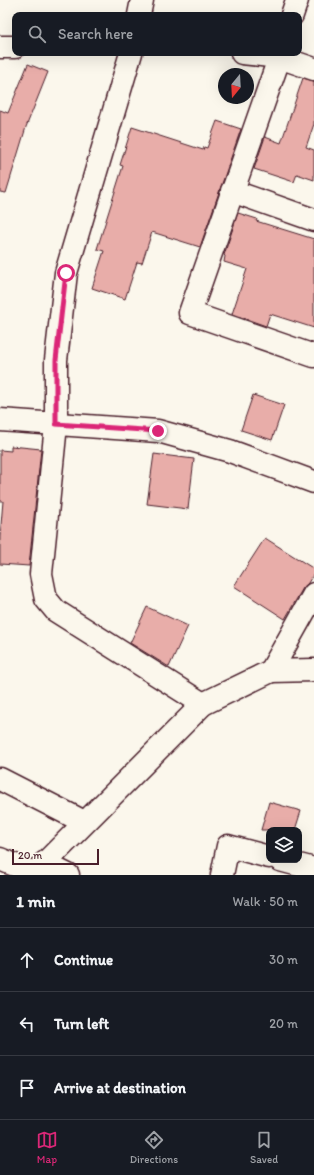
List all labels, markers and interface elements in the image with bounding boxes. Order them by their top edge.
search box [12,12,302,56]
icon: search [26,23,48,45]
text: Search here [58,25,133,43]
north arrow [218,68,254,104]
route start [57,264,75,282]
route end [149,422,167,440]
map controls [266,827,302,863]
button: layers [266,827,302,863]
scale bar [12,847,99,866]
text: 20 m [18,849,42,862]
text: 1 min [16,891,55,911]
text: Walk · 50 m [233,894,298,909]
icon: ahead [16,949,38,971]
text: Continue [54,951,113,969]
text: 30 m [269,952,298,967]
icon: left [16,1013,38,1035]
text: Turn left [54,1015,109,1033]
text: 20 m [269,1016,298,1031]
icon: arrive [16,1077,38,1099]
text: Arrive at destination [54,1079,186,1097]
tab: Map [36,1129,58,1166]
tab: Directions [130,1129,178,1166]
tab: Saved [250,1129,278,1166]

